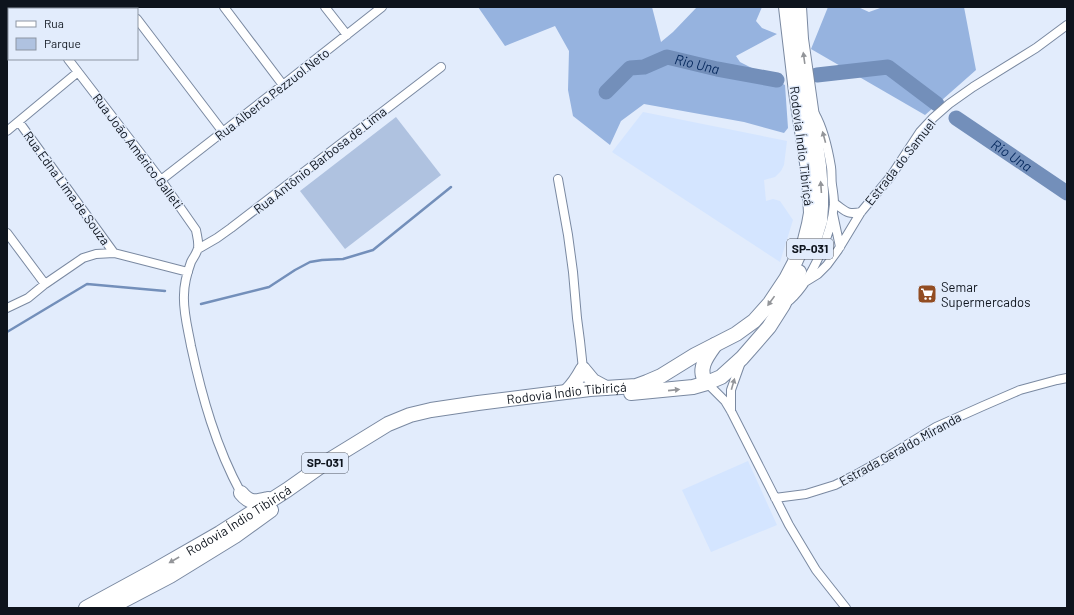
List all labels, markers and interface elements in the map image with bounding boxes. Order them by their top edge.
legend [8,8,138,60]
text: Rua [44,16,64,30]
text: Parque [44,36,81,50]
street label: Rua Alberto Pezzuol Neto [212,44,332,144]
water label: Rio Una [673,50,721,77]
one-way arrow [801,52,807,64]
street label: Rodovia Índio Tibiriçá [787,85,817,207]
street label: Rua João Américo Galleti [89,90,187,212]
street label: Rua Antônio Barbosa de Lima [250,103,390,217]
street label: Estrada do Samuel [861,116,939,208]
street label: Rua Edna Lima de Souza [20,128,114,248]
one-way arrow [821,130,827,143]
water label: Rio Una [988,135,1035,175]
one-way arrow [817,181,824,193]
road number: SP-031 [787,239,833,259]
place label: Semar Supermercados [941,279,1030,310]
supermarket icon: Semar Supermercados [916,283,938,305]
one-way arrow [767,295,775,306]
one-way arrow [730,378,736,390]
street label: Rodovia Índio Tibiriçá [506,379,627,407]
one-way arrow [668,386,680,393]
street label: Estrada Geraldo Miranda [836,409,964,489]
road number: SP-031 [302,453,348,473]
street label: Rodovia Índio Tibiriçá [183,482,294,559]
one-way arrow [168,556,180,563]

